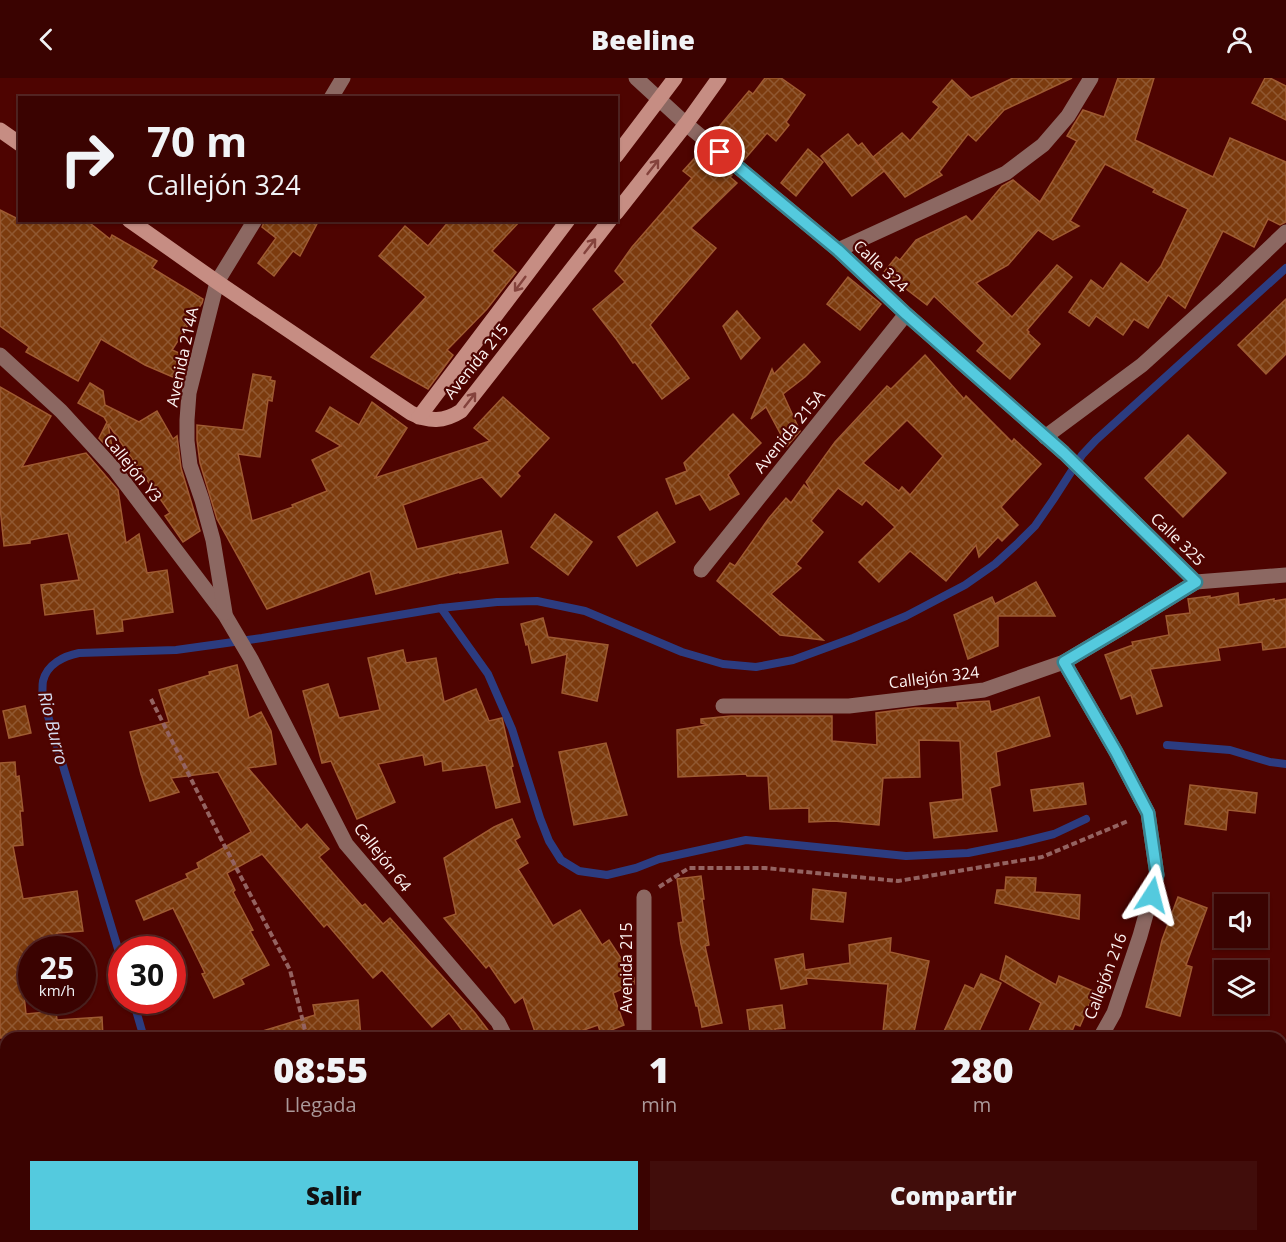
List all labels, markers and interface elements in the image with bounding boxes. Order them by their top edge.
text: Beeline [591,21,695,58]
icon: back [30,23,63,56]
icon: person [1223,23,1256,56]
text: 70 m [147,112,247,169]
icon: right [48,120,126,198]
pin [694,126,745,177]
icon: arrive [703,135,736,168]
one-way arrow [646,159,659,175]
text: Callejón 324 [147,166,301,203]
street label: Calle 324 [849,235,913,297]
one-way arrow [584,239,597,255]
one-way arrow [514,275,526,291]
street label: Avenida 214A [161,304,203,409]
street label: Avenida 215 [439,319,513,403]
street label: Avenida 215A [749,384,830,477]
one-way arrow [463,392,476,408]
street label: Callejón Y3 [99,429,167,507]
street label: Calle 325 [1146,508,1210,570]
street label: Callejón 324 [887,661,981,693]
water label: Rio Burro [33,689,75,767]
street label: Callejón 64 [349,818,417,896]
position arrow [1120,863,1184,927]
map controls [1214,894,1268,1014]
button: sound [1214,894,1268,948]
street label: Avenida 215 [615,922,637,1014]
street label: Callejón 216 [1078,930,1132,1022]
speed limit sign: 30 [108,936,186,1014]
text: 25 [40,947,74,988]
button: layers [1214,960,1268,1014]
text: km/h [39,980,75,1000]
text: 08:55 [273,1045,368,1094]
text: 1 [649,1045,670,1094]
text: 280 [950,1045,1014,1094]
text: Llegada [285,1091,357,1118]
text: min [641,1091,677,1118]
text: m [973,1091,991,1118]
button: Salir [30,1161,638,1230]
button: Compartir [650,1161,1257,1230]

